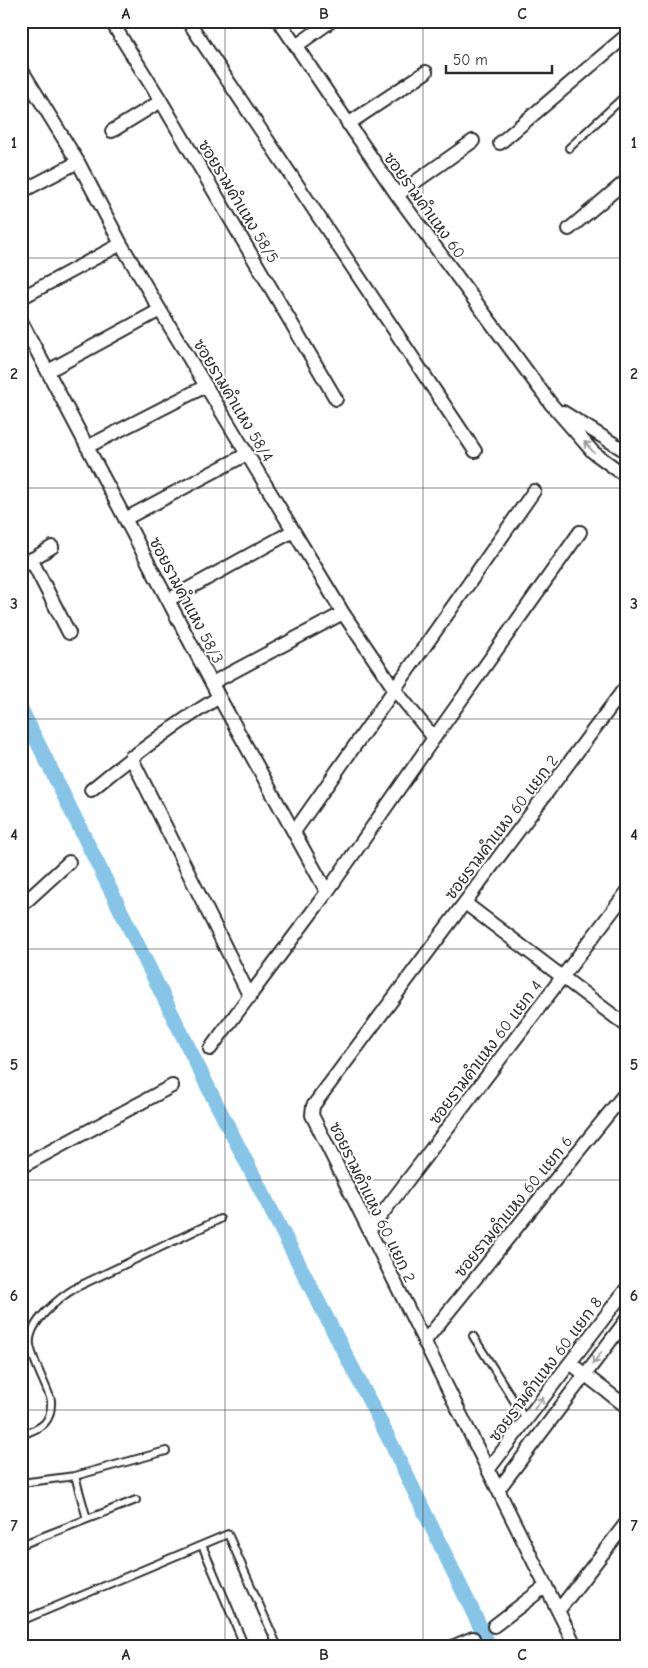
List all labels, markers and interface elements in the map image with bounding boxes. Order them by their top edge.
text: A [122,5,131,23]
text: B [319,5,329,23]
text: C [517,5,527,23]
scale bar [446,42,552,74]
text: 50 m [453,51,488,69]
text: 1 [11,134,17,152]
text: 1 [631,134,637,152]
street label: ซอยรามคำแหง 58/5 [194,136,284,266]
street label: ซอยรามคำแหง 60 [380,148,470,262]
street label: ซอยรามคำแหง 58/4 [190,335,278,465]
text: 2 [10,365,18,383]
text: 2 [630,365,638,383]
one-way arrow [583,440,594,453]
street label: ซอยรามคำแหง 58/3 [145,534,229,666]
text: 3 [10,595,18,613]
text: 3 [630,595,638,613]
street label: ซอยรามคำแหง 60 แยก 2 [440,751,562,903]
text: 4 [10,826,18,844]
text: 4 [630,826,638,844]
street label: ซอยรามคำแหง 60 แยก 4 [424,976,546,1128]
text: 5 [10,1056,18,1074]
text: 5 [630,1056,638,1074]
street label: ซอยรามคำแหง 60 แยก 2 [325,1118,421,1286]
street label: ซอยรามคำแหง 60 แยก 6 [450,1131,576,1281]
text: 6 [10,1287,18,1305]
text: 6 [630,1287,638,1305]
street label: ซอยรามคำแหง 60 แยก 8 [484,1293,606,1445]
one-way arrow [592,1351,603,1364]
one-way arrow [533,1397,544,1410]
text: 7 [10,1517,18,1535]
text: 7 [630,1517,638,1535]
text: A [122,1646,131,1664]
text: B [319,1646,329,1664]
text: C [517,1646,527,1664]

